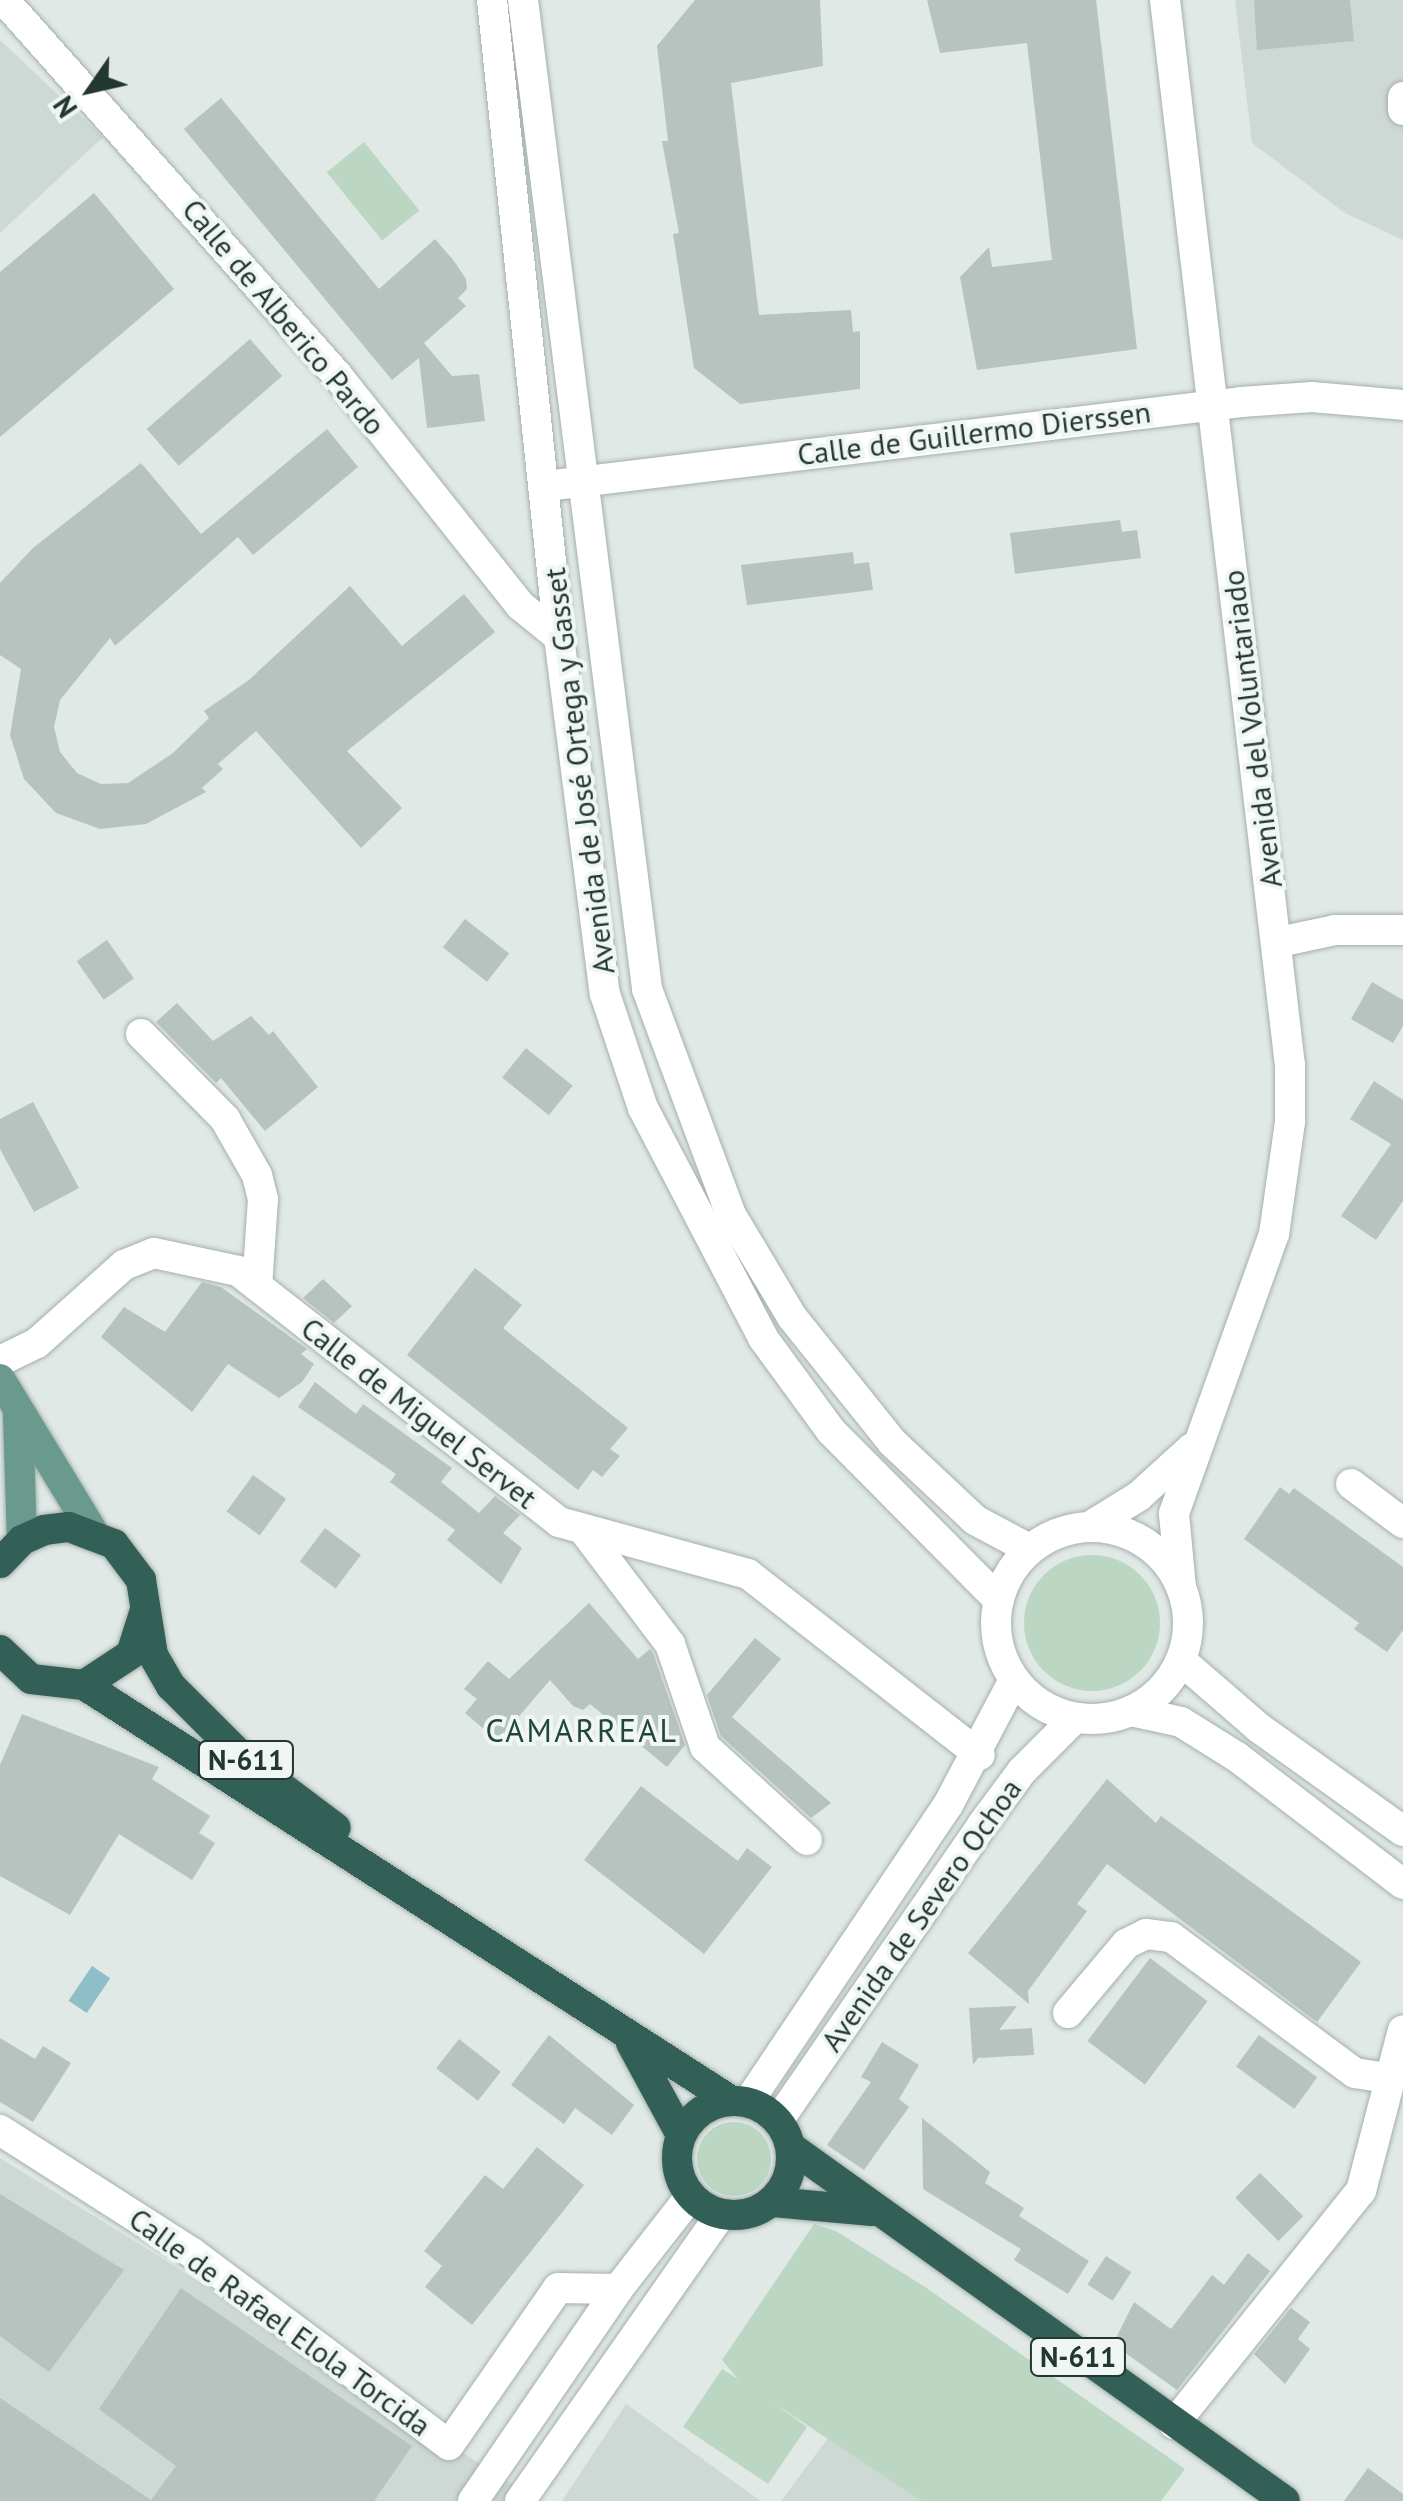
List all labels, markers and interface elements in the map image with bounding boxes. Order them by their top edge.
north arrow [40,40,140,140]
text: N [44,89,85,125]
street label: Calle de Alberico Pardo [175,191,393,443]
street label: Calle de Guillermo Dierssen [795,393,1153,473]
street label: Avenida de José Ortega y Gasset [536,565,622,977]
street label: Avenida del Voluntariado [1215,568,1289,890]
street label: Calle de Miguel Servet [294,1310,544,1516]
district label: CAMARREAL [485,1711,679,1749]
road number: N-611 [196,1737,296,1783]
street label: Avenida de Severo Ochoa [813,1772,1029,2058]
street label: Calle de Rafael Elola Torcida [122,2200,438,2444]
road number: N-611 [1028,2334,1128,2380]

